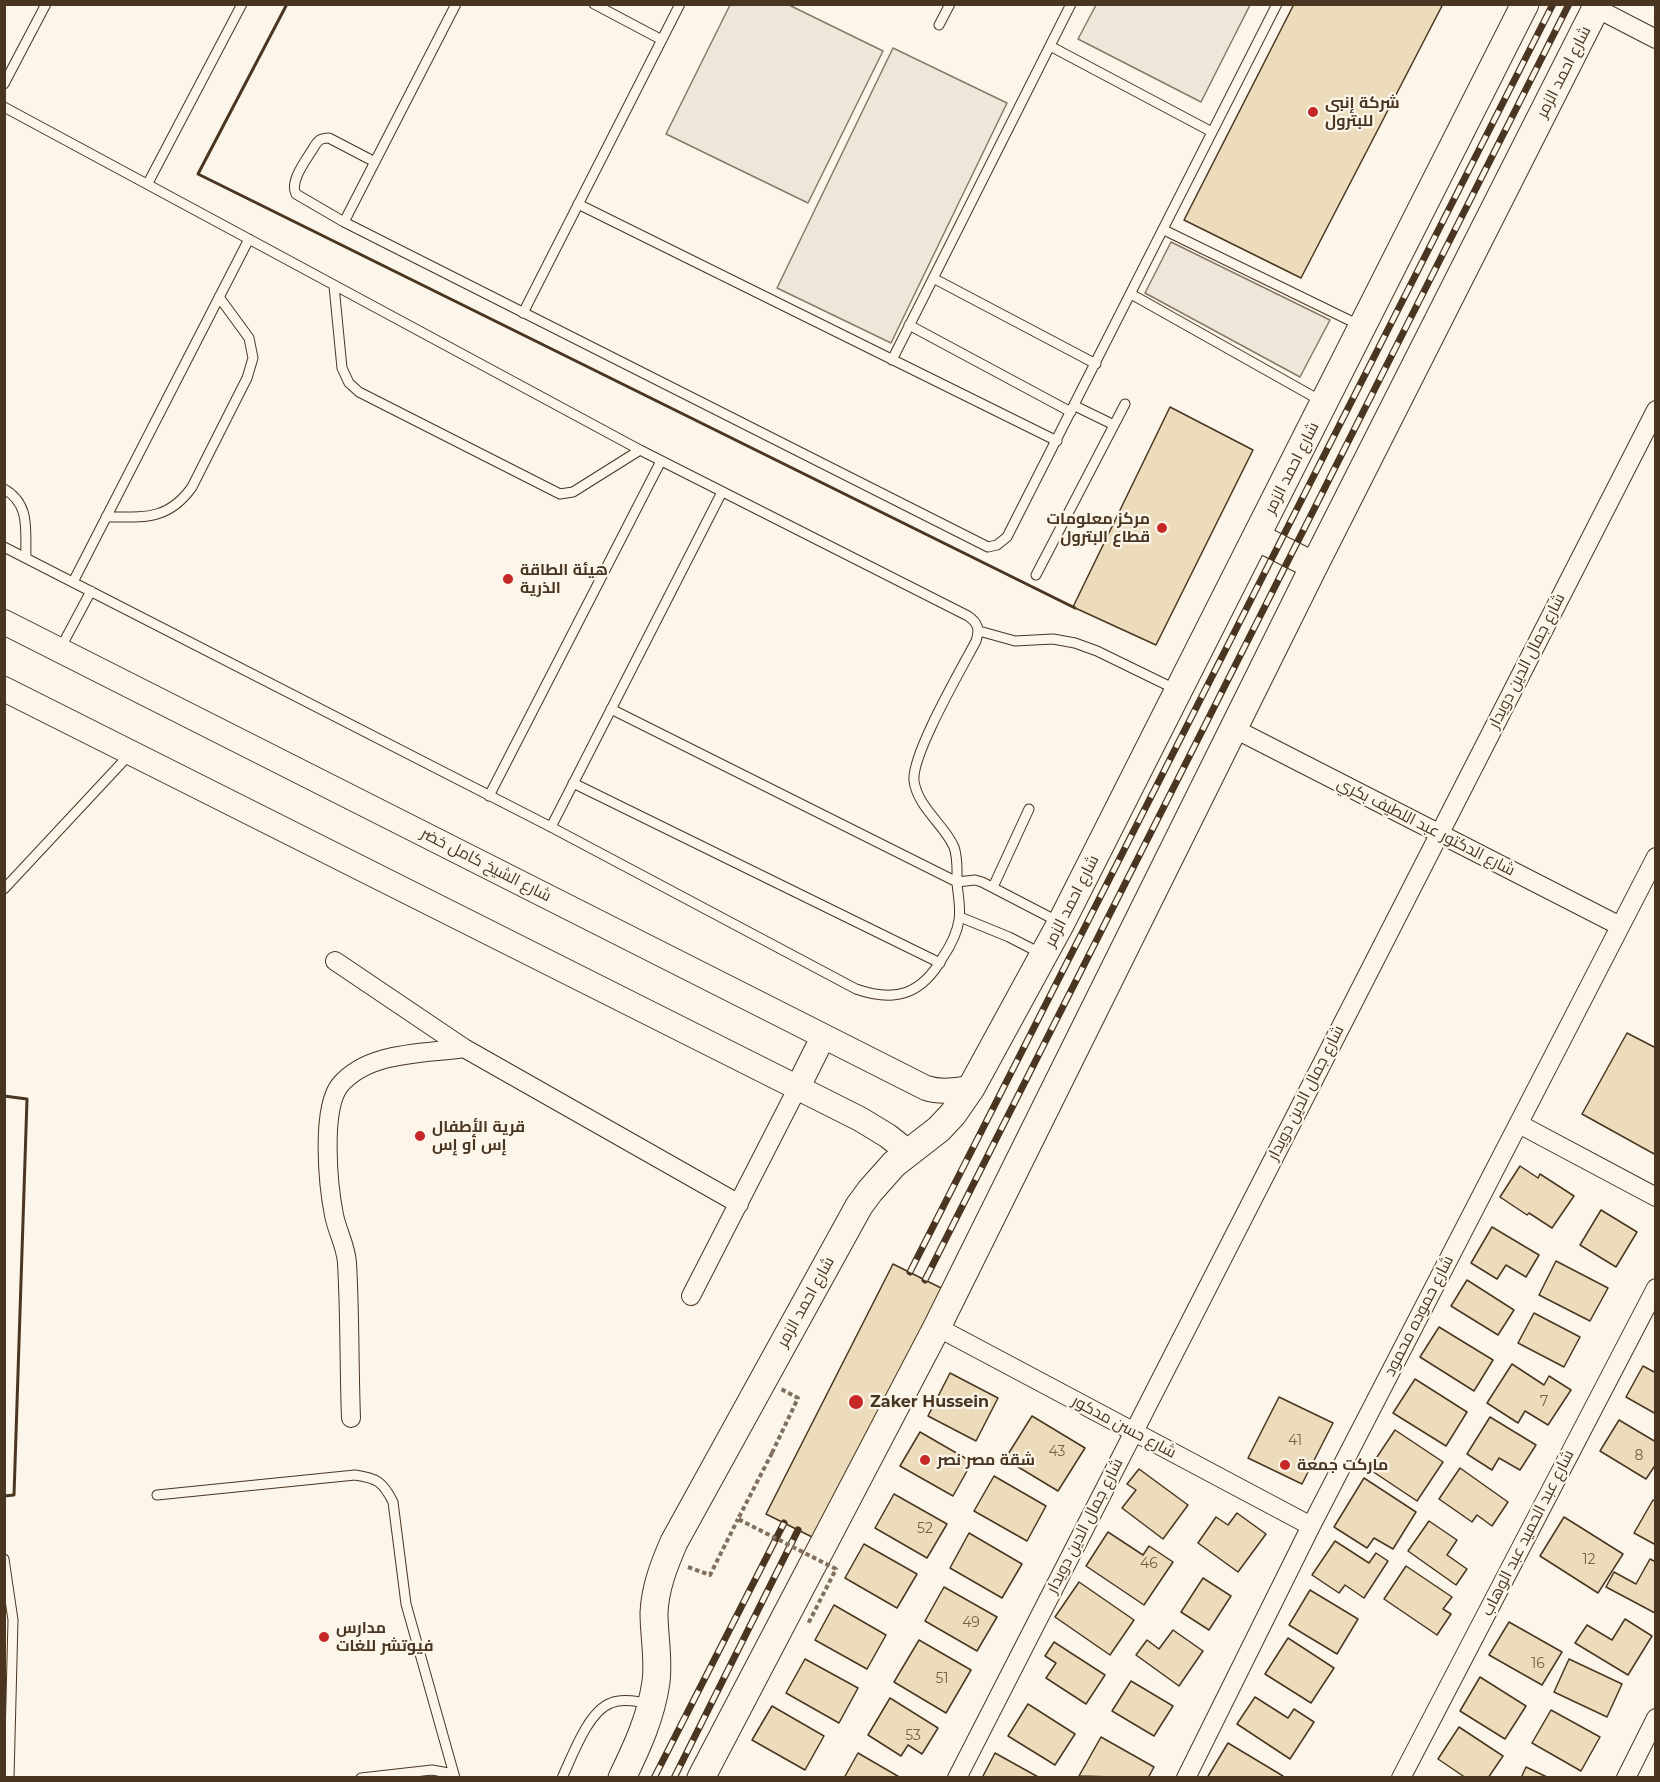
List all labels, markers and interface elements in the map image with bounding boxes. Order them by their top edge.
street label: شارع احمد الزمر [1533,23,1595,121]
place label: شركة إنبى للبترول [1325,93,1400,131]
marker: شركة إنبى للبترول [1306,105,1320,119]
street label: شارع احمد الزمر [1261,419,1323,517]
place label: مركز معلومات قطاع البترول [1047,509,1150,547]
marker: مركز معلومات قطاع البترول [1155,521,1169,535]
place label: هيئة الطاقة الذرية [520,560,608,598]
marker: هيئة الطاقة الذرية [501,572,515,586]
street label: شارع جمال الدين دويدار [1485,590,1569,732]
street label: شارع الدكتور عبد اللطيف بكري [1334,774,1518,880]
street label: شارع الشيخ كامل خضر [418,824,554,906]
street label: شارع احمد الزمر [1041,852,1103,950]
street label: شارع جمال الدين دويدار [1264,1022,1348,1164]
place label: قرية الأطفال إس أو إس [432,1117,525,1155]
marker: قرية الأطفال إس أو إس [413,1129,427,1143]
street label: شارع حموده محمود [1380,1252,1458,1380]
street label: شارع احمد الزمر [773,1253,839,1351]
street label: شارع حسن مدكور [1069,1391,1179,1463]
place label: Zaker Hussein [870,1392,989,1412]
marker: Zaker Hussein [847,1393,865,1411]
house number: 7 [1540,1394,1548,1410]
house number: 41 [1288,1433,1302,1449]
house number: 43 [1049,1444,1065,1460]
street label: شارع عبد الحميد عبد الوهاب [1478,1447,1578,1619]
house number: 8 [1635,1448,1643,1464]
place label: شقة مصر نصر [937,1450,1035,1470]
marker: شقة مصر نصر [918,1453,932,1467]
street label: شارع جمال الدين دويدار [1043,1455,1127,1597]
place label: ماركت جمعة [1297,1455,1388,1475]
marker: ماركت جمعة [1278,1458,1292,1472]
house number: 52 [917,1521,933,1537]
house number: 12 [1582,1552,1596,1568]
house number: 46 [1140,1556,1158,1572]
house number: 49 [962,1615,980,1631]
place label: مدارس فيوتشر للغات [336,1618,434,1656]
marker: مدارس فيوتشر للغات [317,1630,331,1644]
house number: 16 [1531,1656,1545,1672]
house number: 51 [936,1671,948,1687]
house number: 53 [905,1728,921,1744]

